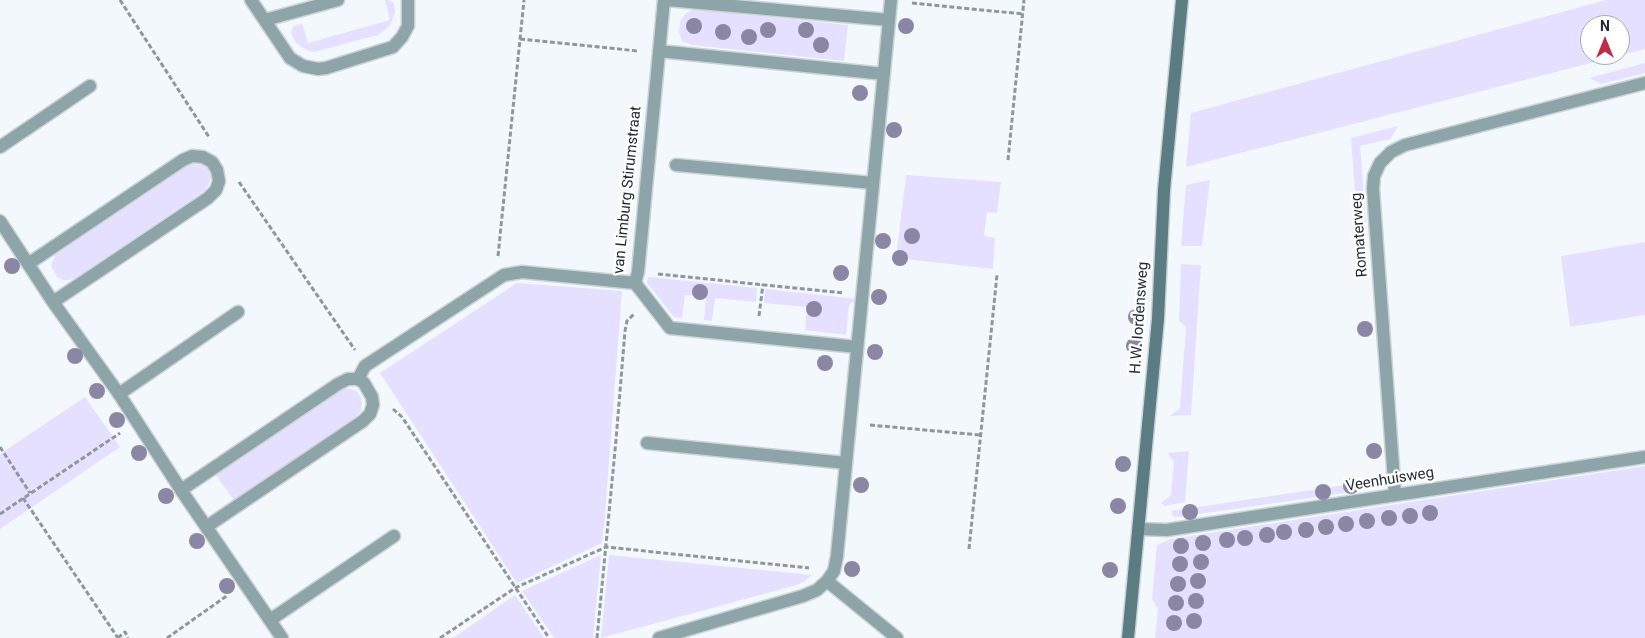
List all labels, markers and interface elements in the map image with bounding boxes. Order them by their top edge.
north arrow [1580,15,1630,65]
text: N [1600,18,1610,34]
street label: van Limburg Stirumstraat [610,105,646,275]
street label: Romaterweg [1348,192,1372,278]
street label: H.W. Iordensweg [1127,261,1153,375]
street label: Veenhuisweg [1345,464,1435,496]

